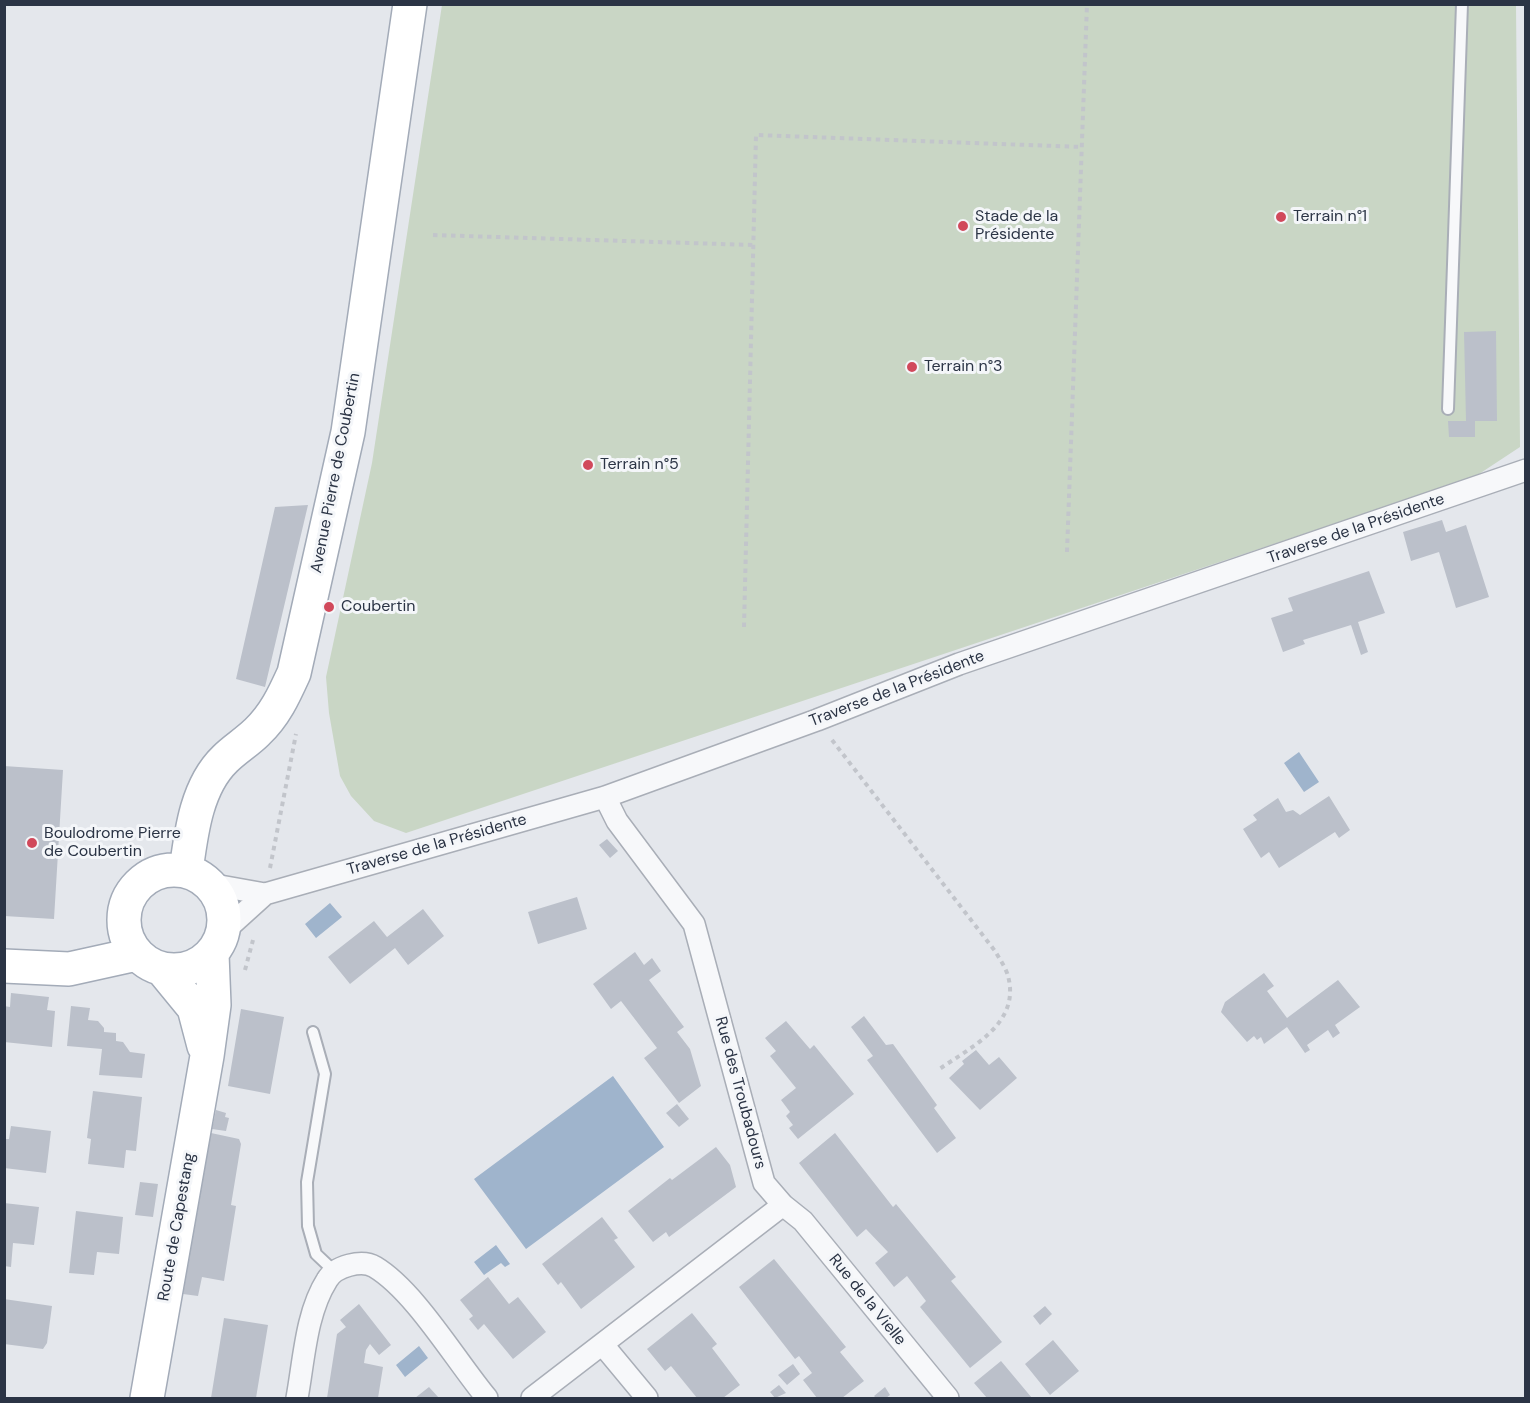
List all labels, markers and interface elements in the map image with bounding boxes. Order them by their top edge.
place label: Stade de la Présidente [975,207,1058,245]
place label: Terrain n°1 [1293,207,1367,227]
marker: Terrain n°1 [1274,210,1288,224]
marker: Stade de la Présidente [956,219,970,233]
place label: Terrain n°3 [924,357,1003,377]
marker: Terrain n°3 [905,360,919,374]
street label: Avenue Pierre de Coubertin [307,371,365,575]
place label: Terrain n°5 [600,455,679,475]
marker: Terrain n°5 [581,458,595,472]
street label: Traverse de la Présidente [1265,490,1447,568]
place label: Coubertin [341,597,415,617]
marker: Coubertin [322,600,336,614]
street label: Traverse de la Présidente [807,647,987,731]
street label: Traverse de la Présidente [345,810,529,880]
place label: Boulodrome Pierre de Coubertin [44,824,181,862]
marker: Boulodrome Pierre de Coubertin [25,836,39,850]
street label: Rue des Troubadours [710,1015,770,1171]
street label: Route de Capestang [154,1151,200,1303]
street label: Rue de la Vielle [824,1251,910,1349]

